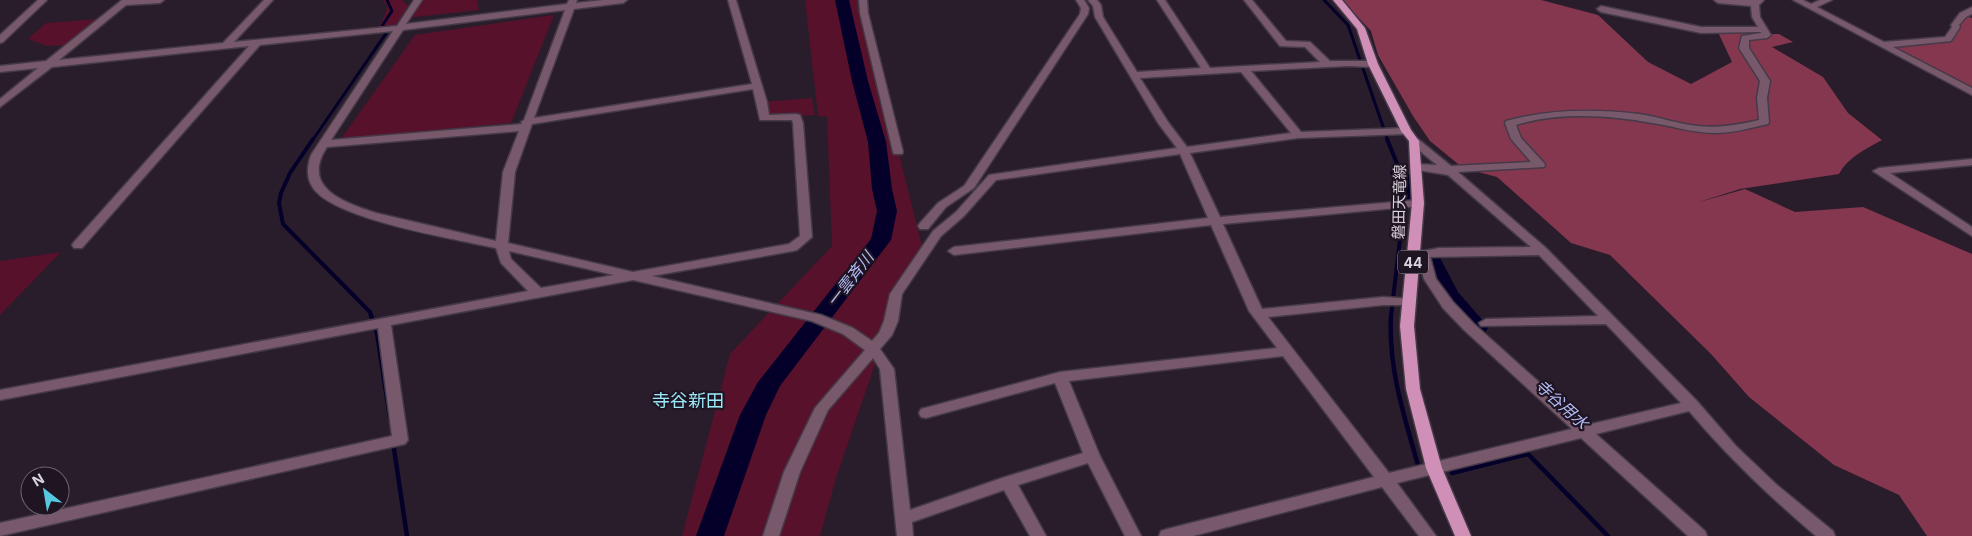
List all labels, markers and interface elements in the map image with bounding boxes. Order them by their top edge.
street label: 磐田天竜線 [1389,164,1409,240]
water label: 一雲斉川 [822,246,879,310]
road number: 44 [1398,250,1428,274]
water label: 寺谷用水 [1532,375,1594,434]
district label: 寺谷新田 [652,390,724,411]
north arrow [20,466,70,516]
text: N [29,469,47,489]

